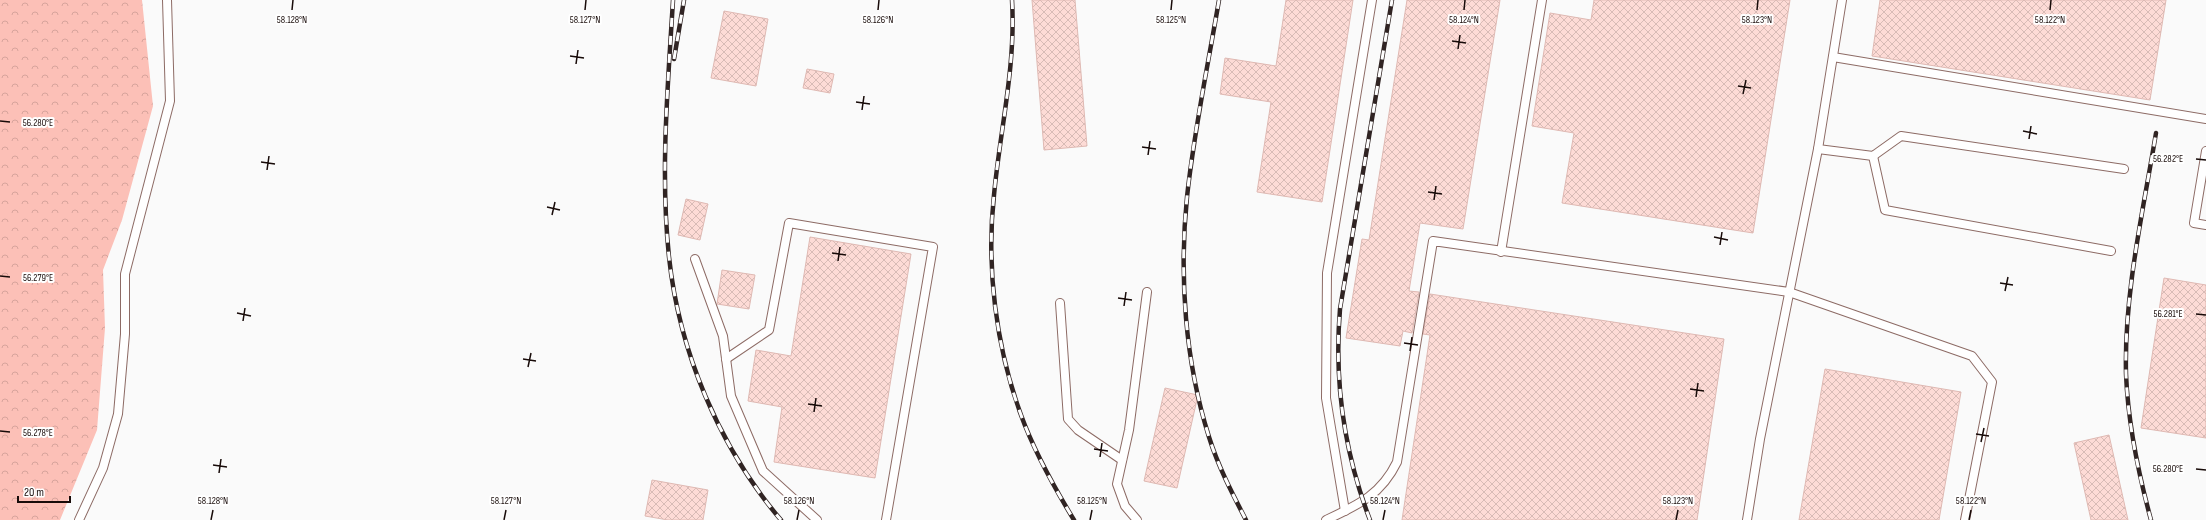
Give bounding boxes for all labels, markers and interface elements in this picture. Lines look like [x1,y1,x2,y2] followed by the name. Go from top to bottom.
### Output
[277,14,307,26] text: 58.128°N
[570,14,600,26] text: 58.127°N
[863,14,893,26] text: 58.126°N
[1156,14,1186,26] text: 58.125°N
[1449,14,1479,26] text: 58.124°N
[1742,14,1772,26] text: 58.123°N
[2035,14,2065,26] text: 58.122°N
[23,117,53,129] text: 56.280°E
[2153,153,2183,165] text: 56.282°E
[23,272,53,284] text: 56.279°E
[2153,308,2183,320] text: 56.281°E
[23,427,53,439] text: 56.278°E
[2153,463,2183,475] text: 56.280°E
[18,478,70,504] scale bar
[24,485,44,500] text: 20 m
[198,495,228,507] text: 58.128°N
[491,495,521,507] text: 58.127°N
[784,495,814,507] text: 58.126°N
[1077,495,1107,507] text: 58.125°N
[1370,495,1400,507] text: 58.124°N
[1663,495,1693,507] text: 58.123°N
[1956,495,1986,507] text: 58.122°N

